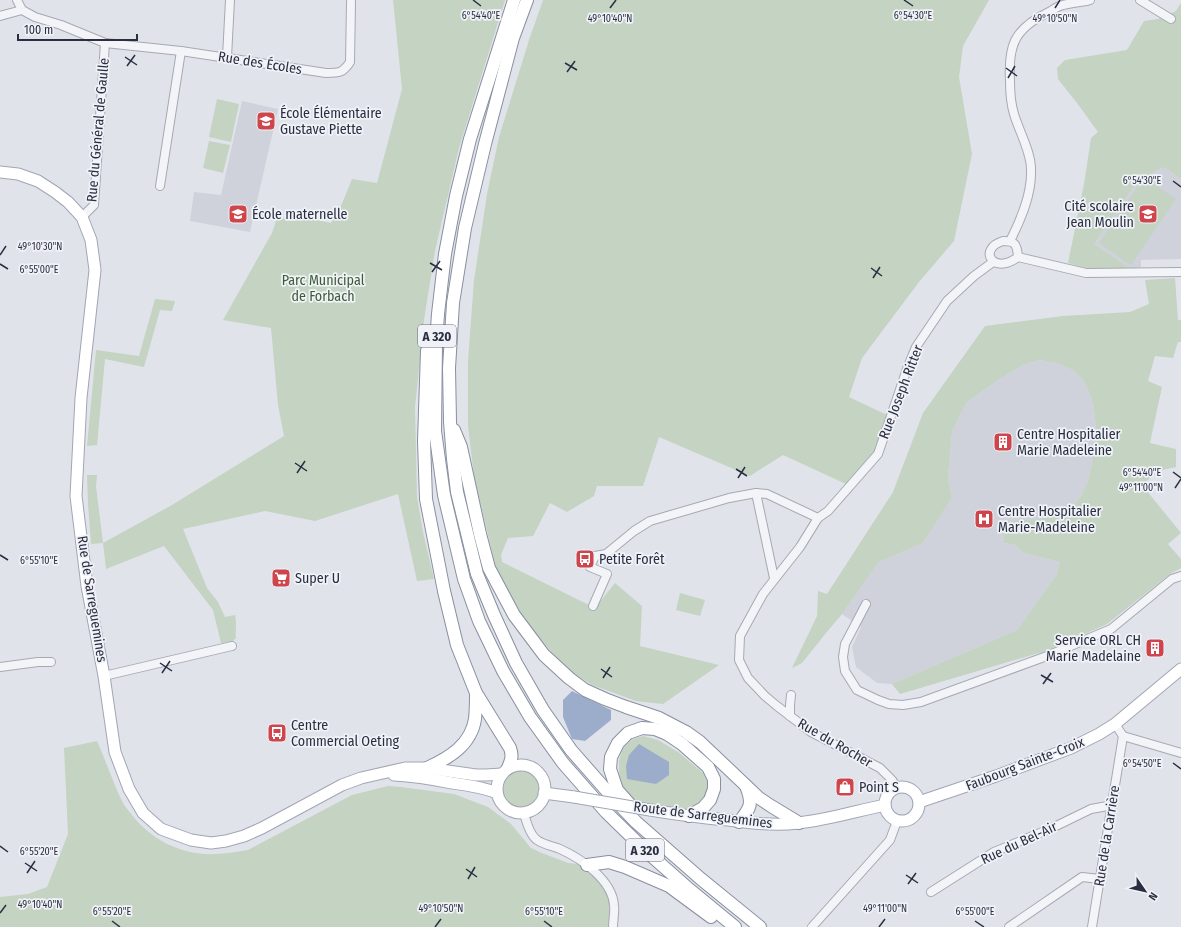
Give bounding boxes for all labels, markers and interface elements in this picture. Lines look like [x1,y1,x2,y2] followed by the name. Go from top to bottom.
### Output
[462,10,501,22] text: 6°54'40"E
[894,10,933,22] text: 6°54'30"E
[588,13,632,25] text: 49°10'40"N
[1033,13,1077,25] text: 49°10'50"N
[18,16,137,42] scale bar
[24,23,53,37] text: 100 m
[217,47,303,78] street label: Rue des Écoles
[83,57,113,203] street label: Rue du Général de Gaulle
[280,104,382,138] place label: École Élémentaire Gustave Piette
[255,110,277,132] school or university icon: École Élémentaire Gustave Piette
[1123,175,1162,187] text: 6°54'30"E
[1064,198,1134,231] place label: Cité scolaire Jean Moulin
[227,203,249,225] school or university icon: École maternelle
[1137,203,1159,225] school or university icon: Cité scolaire Jean Moulin
[252,205,348,223] place label: École maternelle
[18,241,62,253] text: 49°10'30"N
[19,264,59,276] text: 6°55'00"E
[282,272,365,305] park label: Parc Municipal de Forbach
[418,325,456,347] road number: A 320
[875,343,927,441] street label: Rue Joseph Ritter
[1017,426,1121,459] place label: Centre Hospitalier Marie Madeleine
[992,431,1014,453] building icon: Centre Hospitalier Marie Madeleine
[1123,467,1162,479] text: 6°54'40"E
[1119,482,1163,494] text: 49°11'00"N
[998,503,1102,536] place label: Centre Hospitalier Marie-Madeleine
[973,508,995,530] hospital icon: Centre Hospitalier Marie-Madeleine
[74,534,110,664] street label: Rue de Sarreguemines
[574,548,596,570] bus stop icon: Petite Forêt
[599,551,665,568] place label: Petite Forêt
[20,555,58,567] text: 6°55'10"E
[270,567,292,589] supermarket icon: Super U
[295,570,340,587] place label: Super U
[1046,632,1141,665] place label: Service ORL CH Marie Madelaine
[1144,637,1166,659] building icon: Service ORL CH Marie Madelaine
[795,715,875,771] street label: Rue du Rocher
[291,717,400,750] place label: Centre Commercial Oeting
[266,722,288,744] bus stop icon: Centre Commercial Oeting
[963,733,1088,794] street label: Faubourg Sainte-Croix
[1123,758,1162,770] text: 6°54'50"E
[834,776,856,798] shop icon: Point S
[859,779,899,796] place label: Point S
[1091,784,1123,888] street label: Rue de la Carrière
[633,798,773,832] street label: Route de Sarreguemines
[978,818,1060,868] street label: Rue du Bel-Air
[626,839,664,861] road number: A 320
[20,846,59,858] text: 6°55'20"E
[1125,871,1165,911] north arrow
[1146,890,1160,903] text: N
[18,899,62,911] text: 49°10'40"N
[419,903,463,915] text: 49°10'50"N
[863,903,907,915] text: 49°11'00"N
[93,906,132,918] text: 6°55'20"E
[525,906,563,918] text: 6°55'10"E
[955,906,995,918] text: 6°55'00"E

